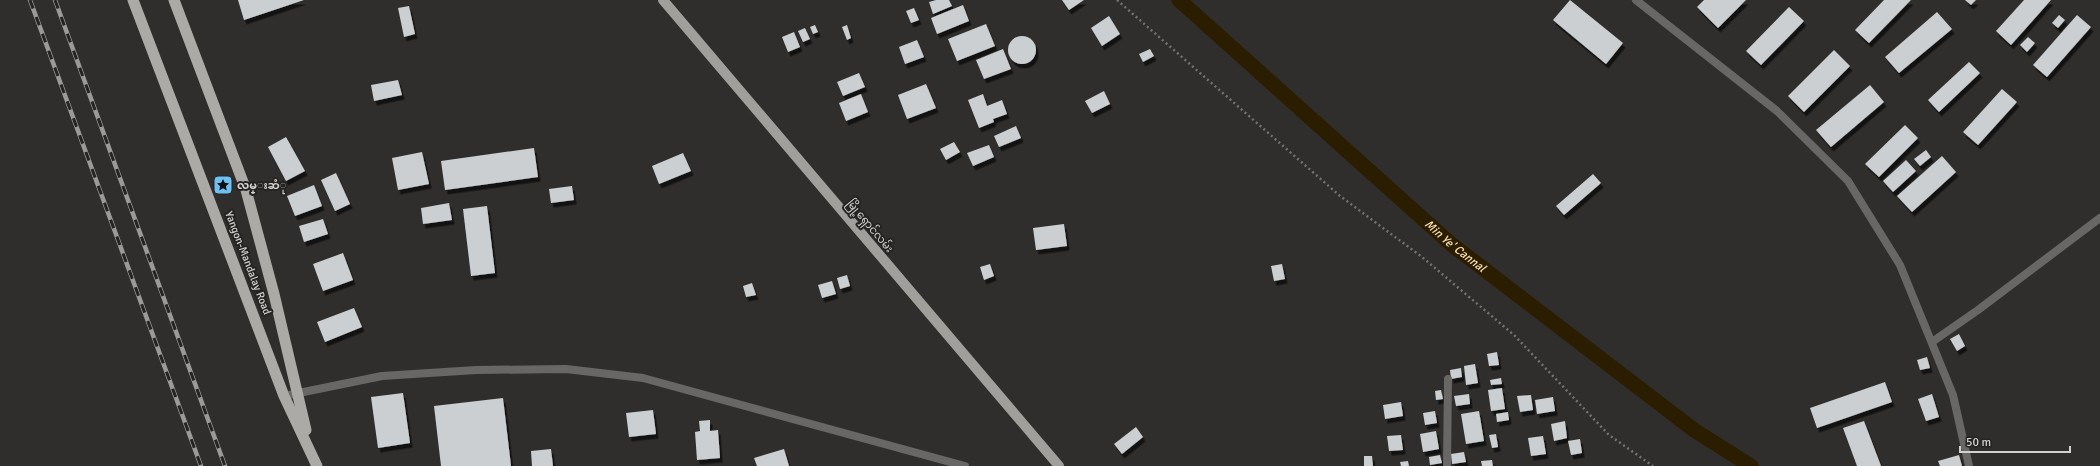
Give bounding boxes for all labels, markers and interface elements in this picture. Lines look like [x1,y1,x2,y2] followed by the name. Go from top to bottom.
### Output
[212,174,234,196] place icon: လမ္းဆံု
[237,179,286,195] place label: လမ္းဆံု
[843,196,897,257] street label: မြို့ရှောင်လမ်း
[222,209,274,317] street label: Yangon-Mandalay Road
[1422,217,1490,276] water label: Min Ye' Cannal
[1960,428,2070,454] scale bar
[1966,435,1991,450] text: 50 m

